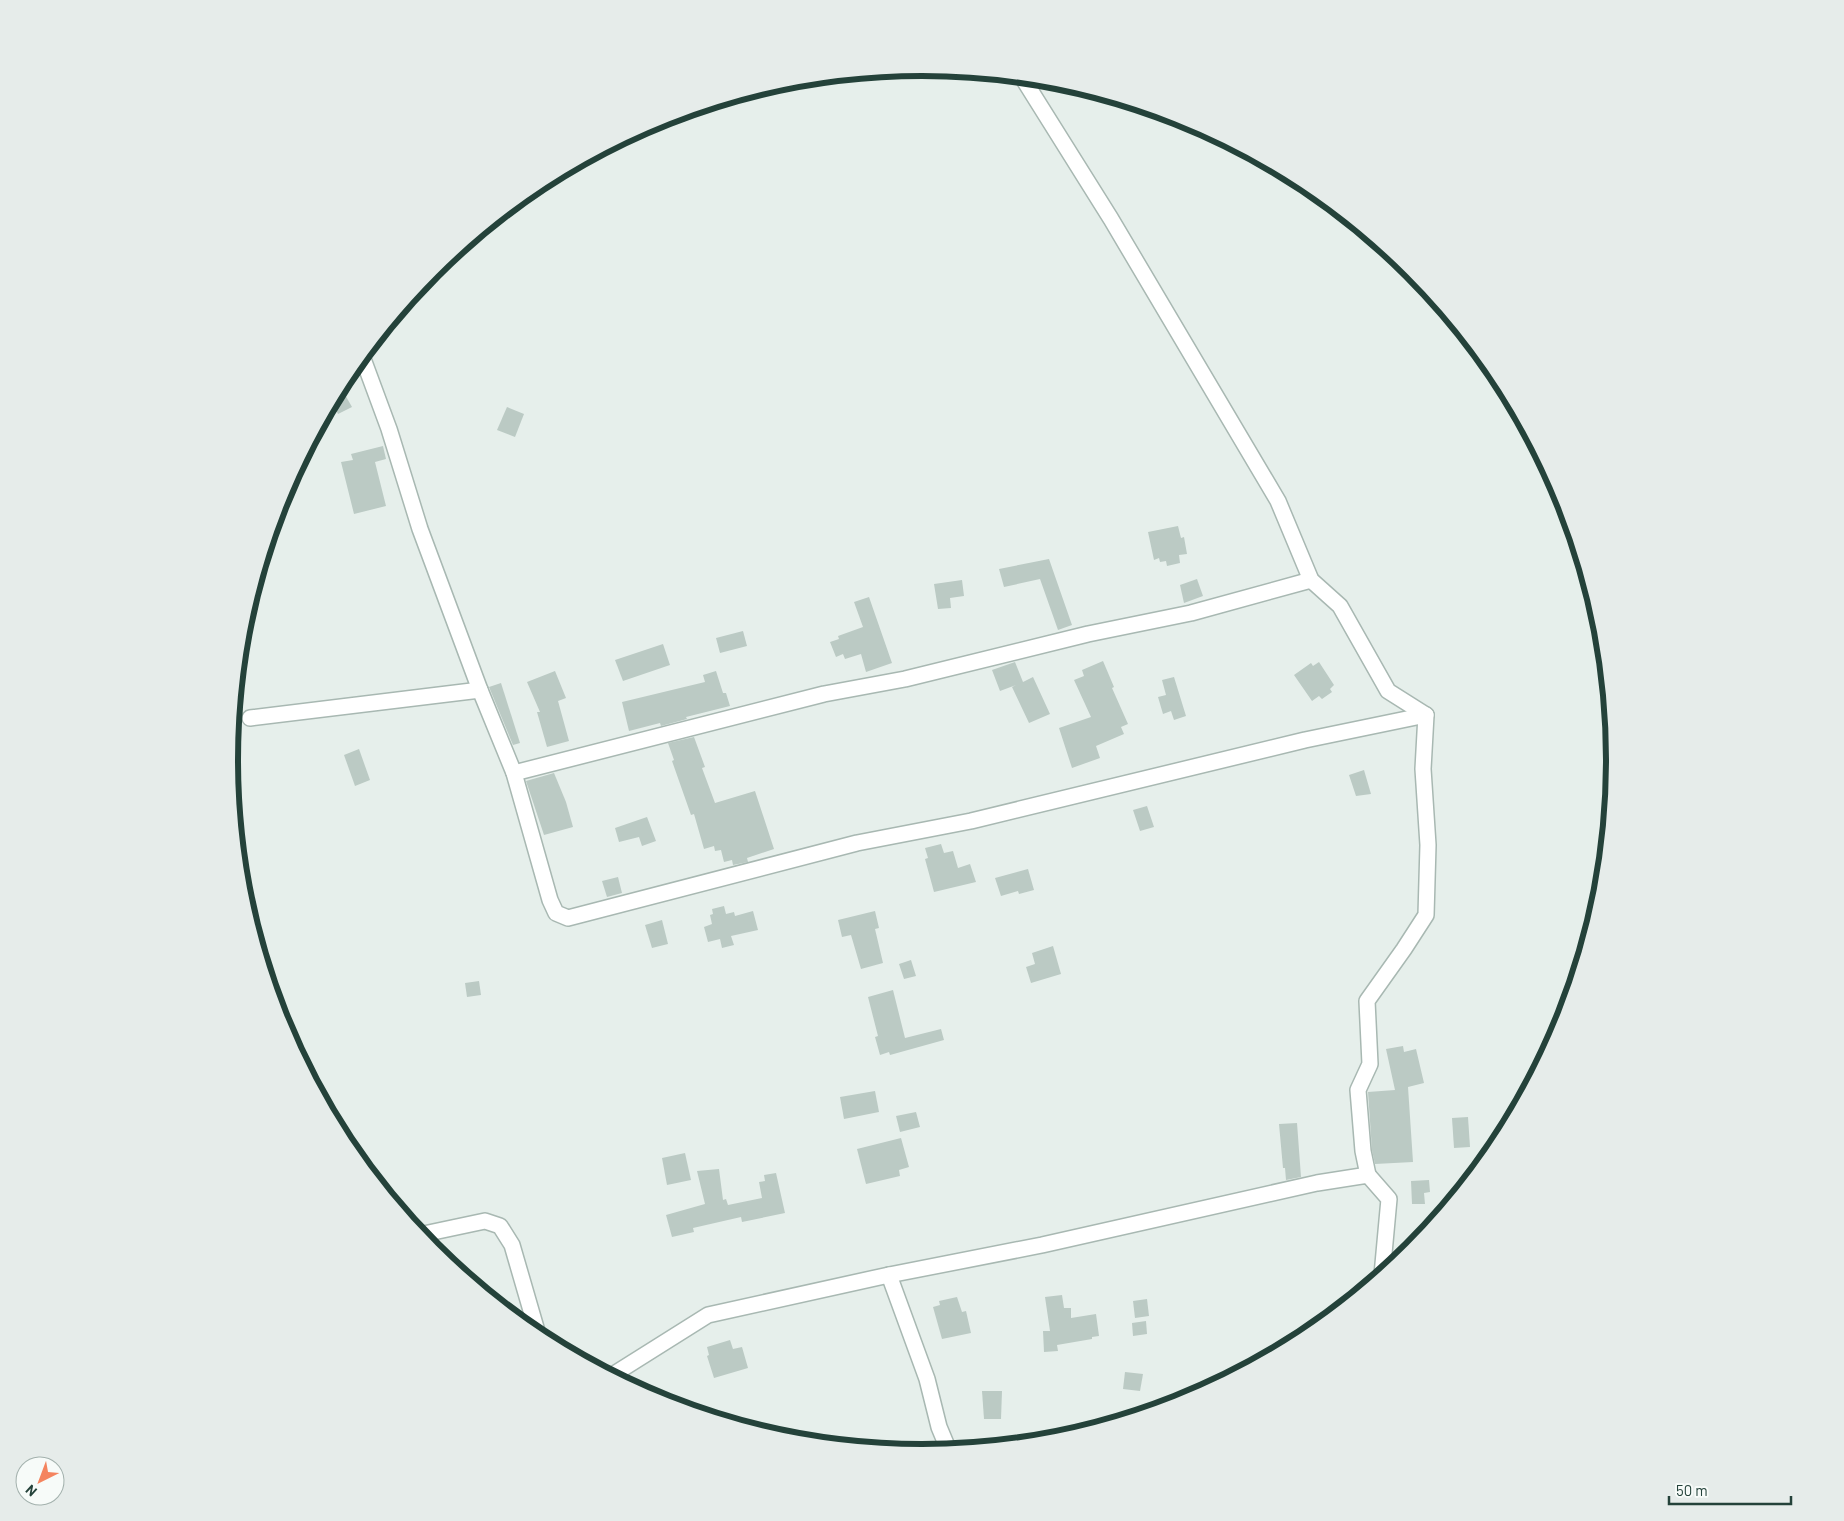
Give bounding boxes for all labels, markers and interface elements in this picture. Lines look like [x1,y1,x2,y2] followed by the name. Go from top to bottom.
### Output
[15,1456,65,1506] north arrow
[1669,1474,1792,1506] scale bar
[1676,1481,1708,1499] text: 50 m
[22,1482,40,1500] text: N

